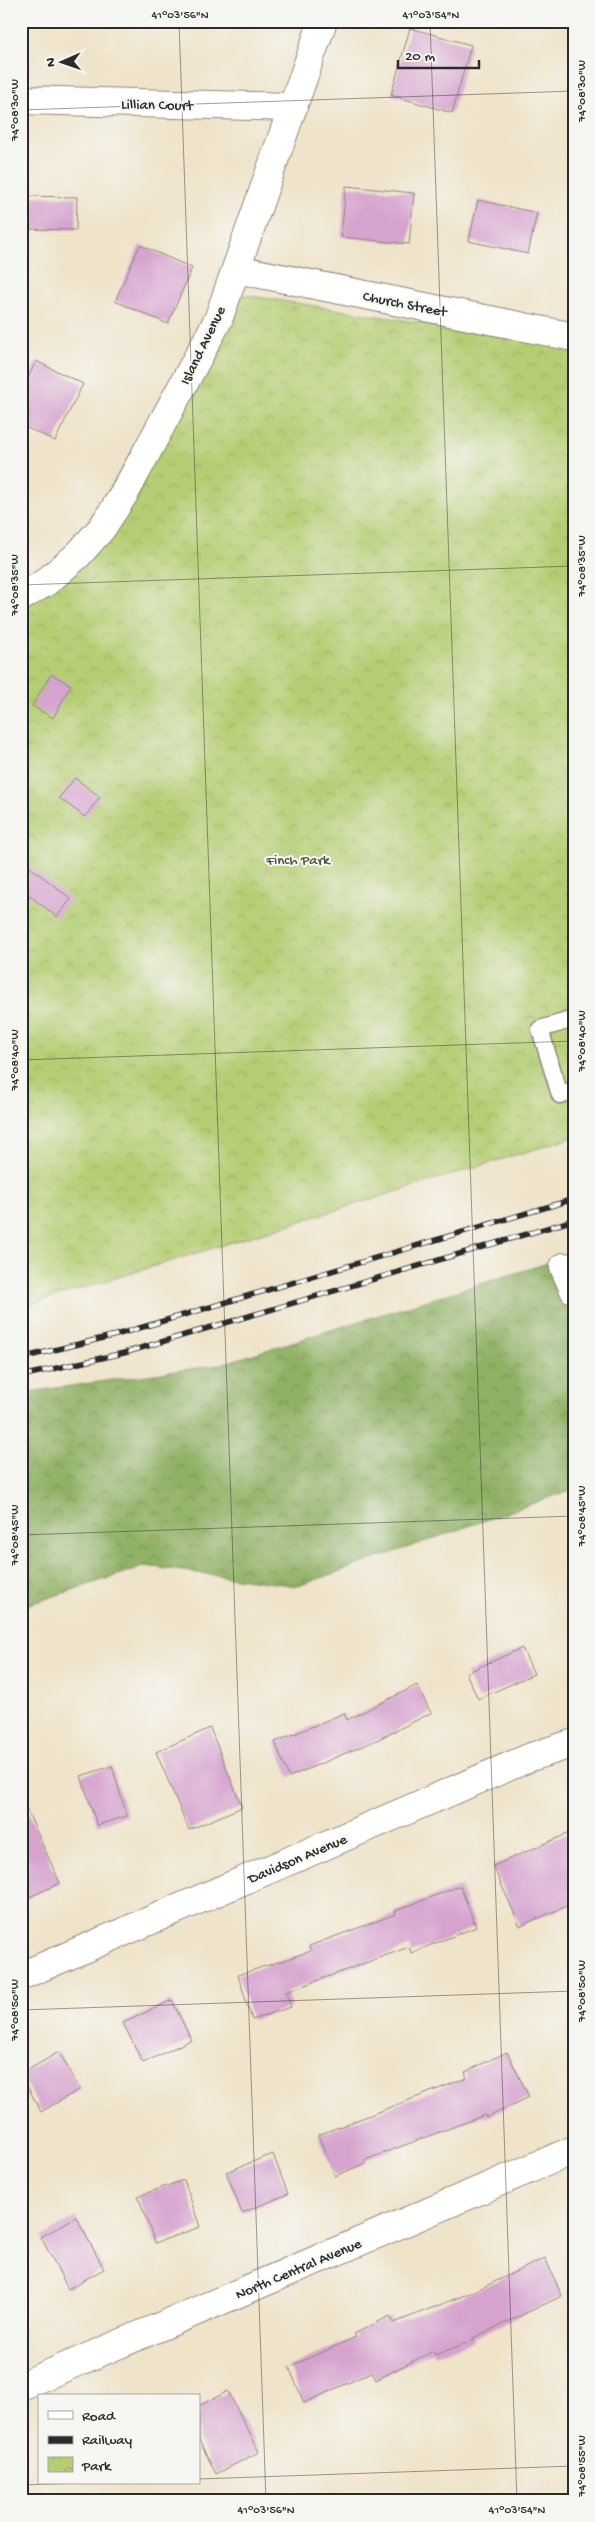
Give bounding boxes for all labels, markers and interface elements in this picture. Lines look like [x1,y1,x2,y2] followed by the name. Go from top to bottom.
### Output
[151,9,209,23] text: 41°03'56"N
[403,9,460,23] text: 41°03'54"N
[38,38,88,88] north arrow
[398,38,479,70] scale bar
[405,48,435,66] text: 20 m
[43,58,60,67] text: N
[576,60,590,123] text: 74°08'30"W
[9,79,23,142] text: 74°08'30"W
[121,96,195,116] street label: Lillian Court
[361,288,450,322] street label: Church Street
[177,303,231,388] street label: Island Avenue
[576,535,590,598] text: 74°08'35"W
[9,554,23,617] text: 74°08'35"W
[265,852,331,870] park label: Finch Park
[576,1010,590,1073] text: 74°08'40"W
[9,1029,23,1092] text: 74°08'40"W
[576,1486,590,1547] text: 74°08'45"W
[9,1505,23,1566] text: 74°08'45"W
[245,1831,350,1889] street label: Davidson Avenue
[576,1960,590,2023] text: 74°08'50"W
[9,1979,23,2042] text: 74°08'50"W
[233,2235,365,2305] street label: North Central Avenue
[38,2394,200,2484] legend
[82,2408,116,2426] text: Road
[82,2432,133,2450] text: Railway
[576,2435,590,2498] text: 74°08'55"W
[81,2458,112,2476] text: Park
[237,2504,295,2518] text: 41°03'56"N
[489,2504,546,2518] text: 41°03'54"N

